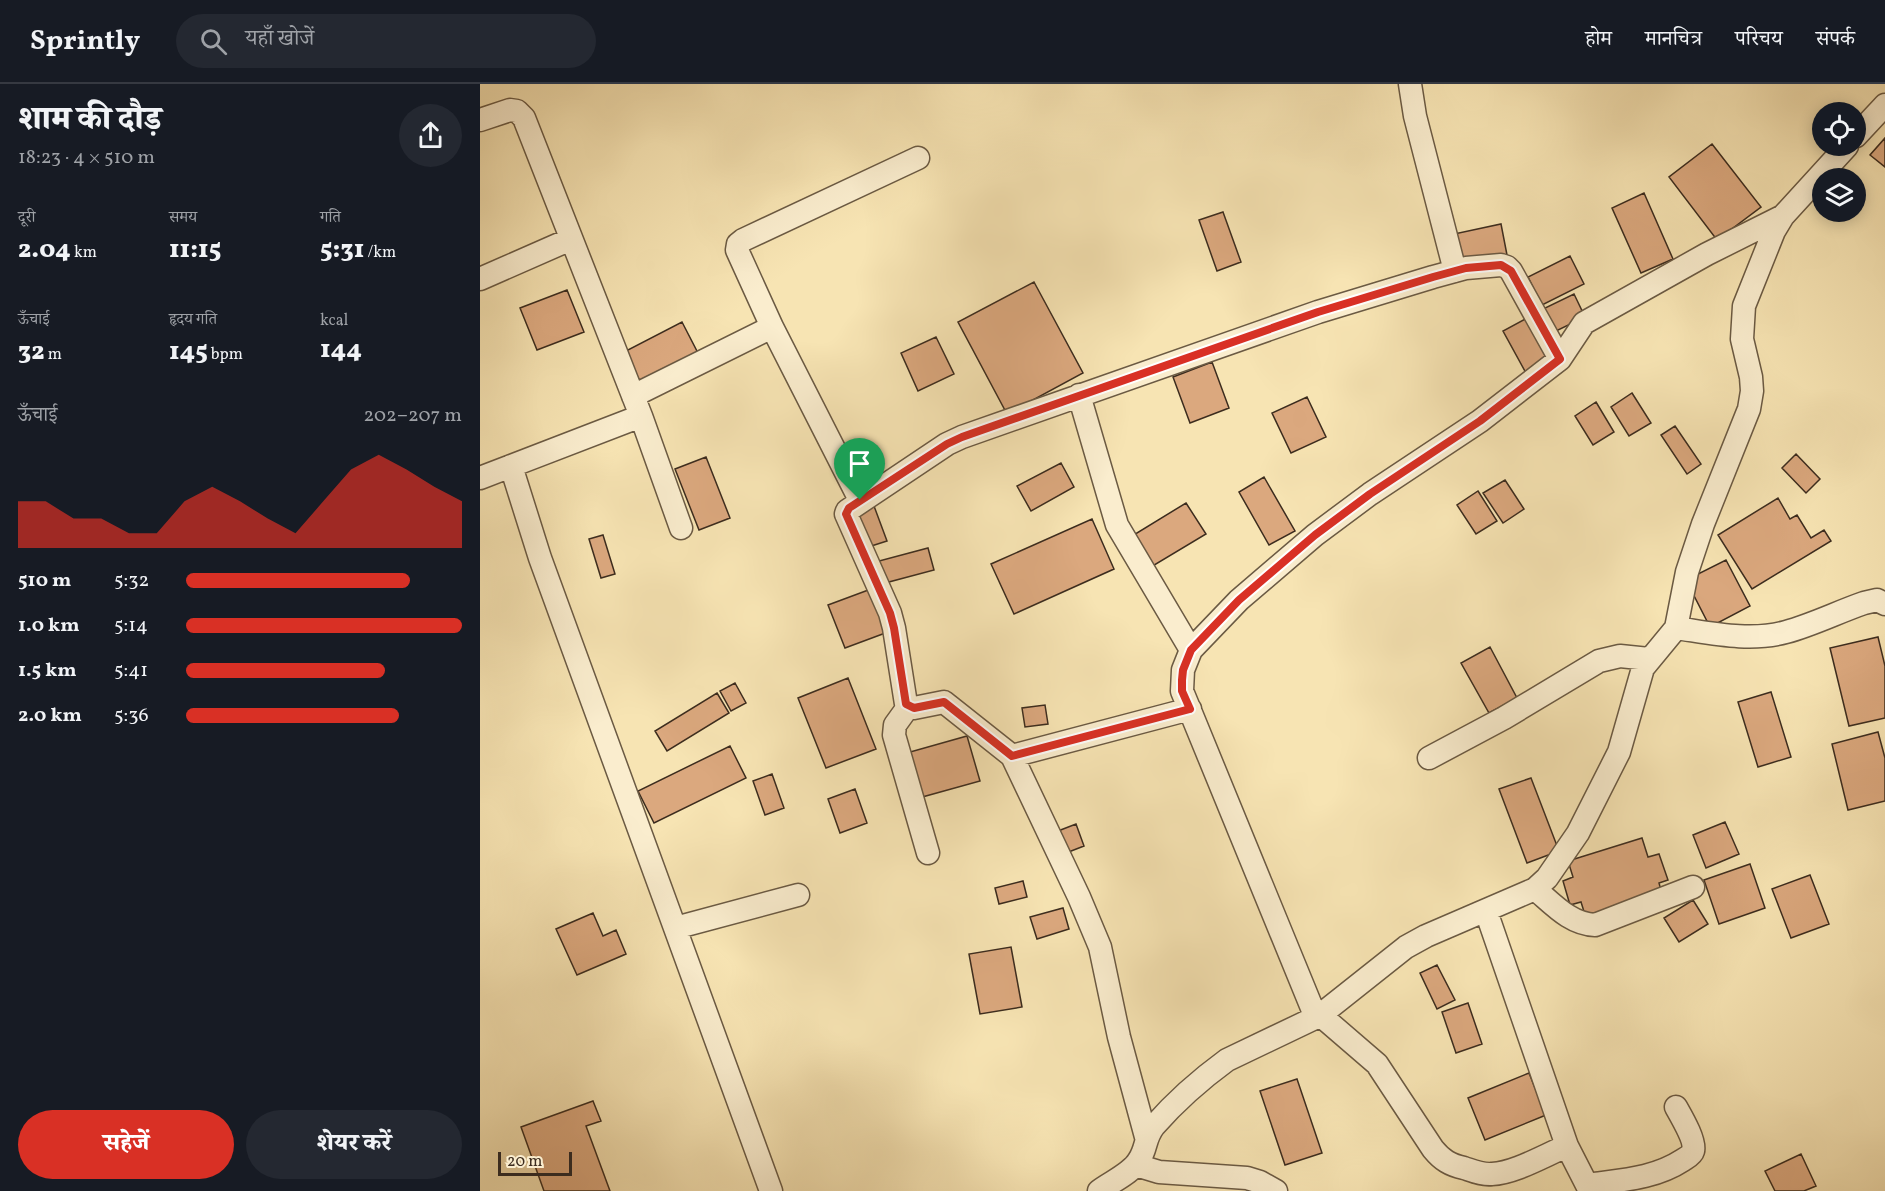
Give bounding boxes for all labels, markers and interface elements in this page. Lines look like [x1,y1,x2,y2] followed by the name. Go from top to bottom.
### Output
[176,14,596,68] search box
[30,22,140,61] text: Sprintly
[245,24,314,55] text: यहाँ खोजें
[197,25,230,58] icon: search
[1585,25,1612,54] text: होम
[1645,25,1702,54] text: मानचित्र
[1735,25,1783,54] text: परिचय
[1816,25,1855,54] text: संपर्क
[18,98,162,144] text: शाम की दौड़
[1812,102,1866,222] map controls
[1812,102,1866,156] button: locate
[399,104,462,167] button: share
[18,144,155,172] text: 18:23 · 4 × 510 m
[1812,168,1866,222] button: layers
[18,207,35,229] text: दूरी
[169,207,197,229] text: समय
[320,207,341,229] text: गति
[18,232,71,268] text: 2.04
[169,232,221,268] text: 11:15
[320,232,364,268] text: 5:31
[71,242,97,264] text: km
[364,242,396,264] text: /km
[18,309,50,331] text: ऊँचाई
[169,309,217,331] text: हृदय गति
[320,310,348,332] text: kcal
[320,332,362,368] text: 144
[18,334,45,370] text: 32
[169,334,208,370] text: 145
[45,344,62,366] text: m
[208,344,243,366] text: bpm
[18,402,57,430] text: ऊँचाई
[363,402,462,430] text: 202–207 m
[834,438,885,500] pin
[843,447,876,480] icon: arrive
[18,567,71,595] text: 510 m
[114,567,149,595] text: 5:32
[18,612,80,640] text: 1.0 km
[114,612,148,640] text: 5:14
[18,657,77,685] text: 1.5 km
[114,657,148,685] text: 5:41
[18,702,82,730] text: 2.0 km
[114,702,149,730] text: 5:36
[18,1110,234,1179] button: सहेजें
[246,1110,462,1179] button: शेयर करें
[498,1149,572,1176] scale bar
[507,1151,542,1173] text: 20 m

